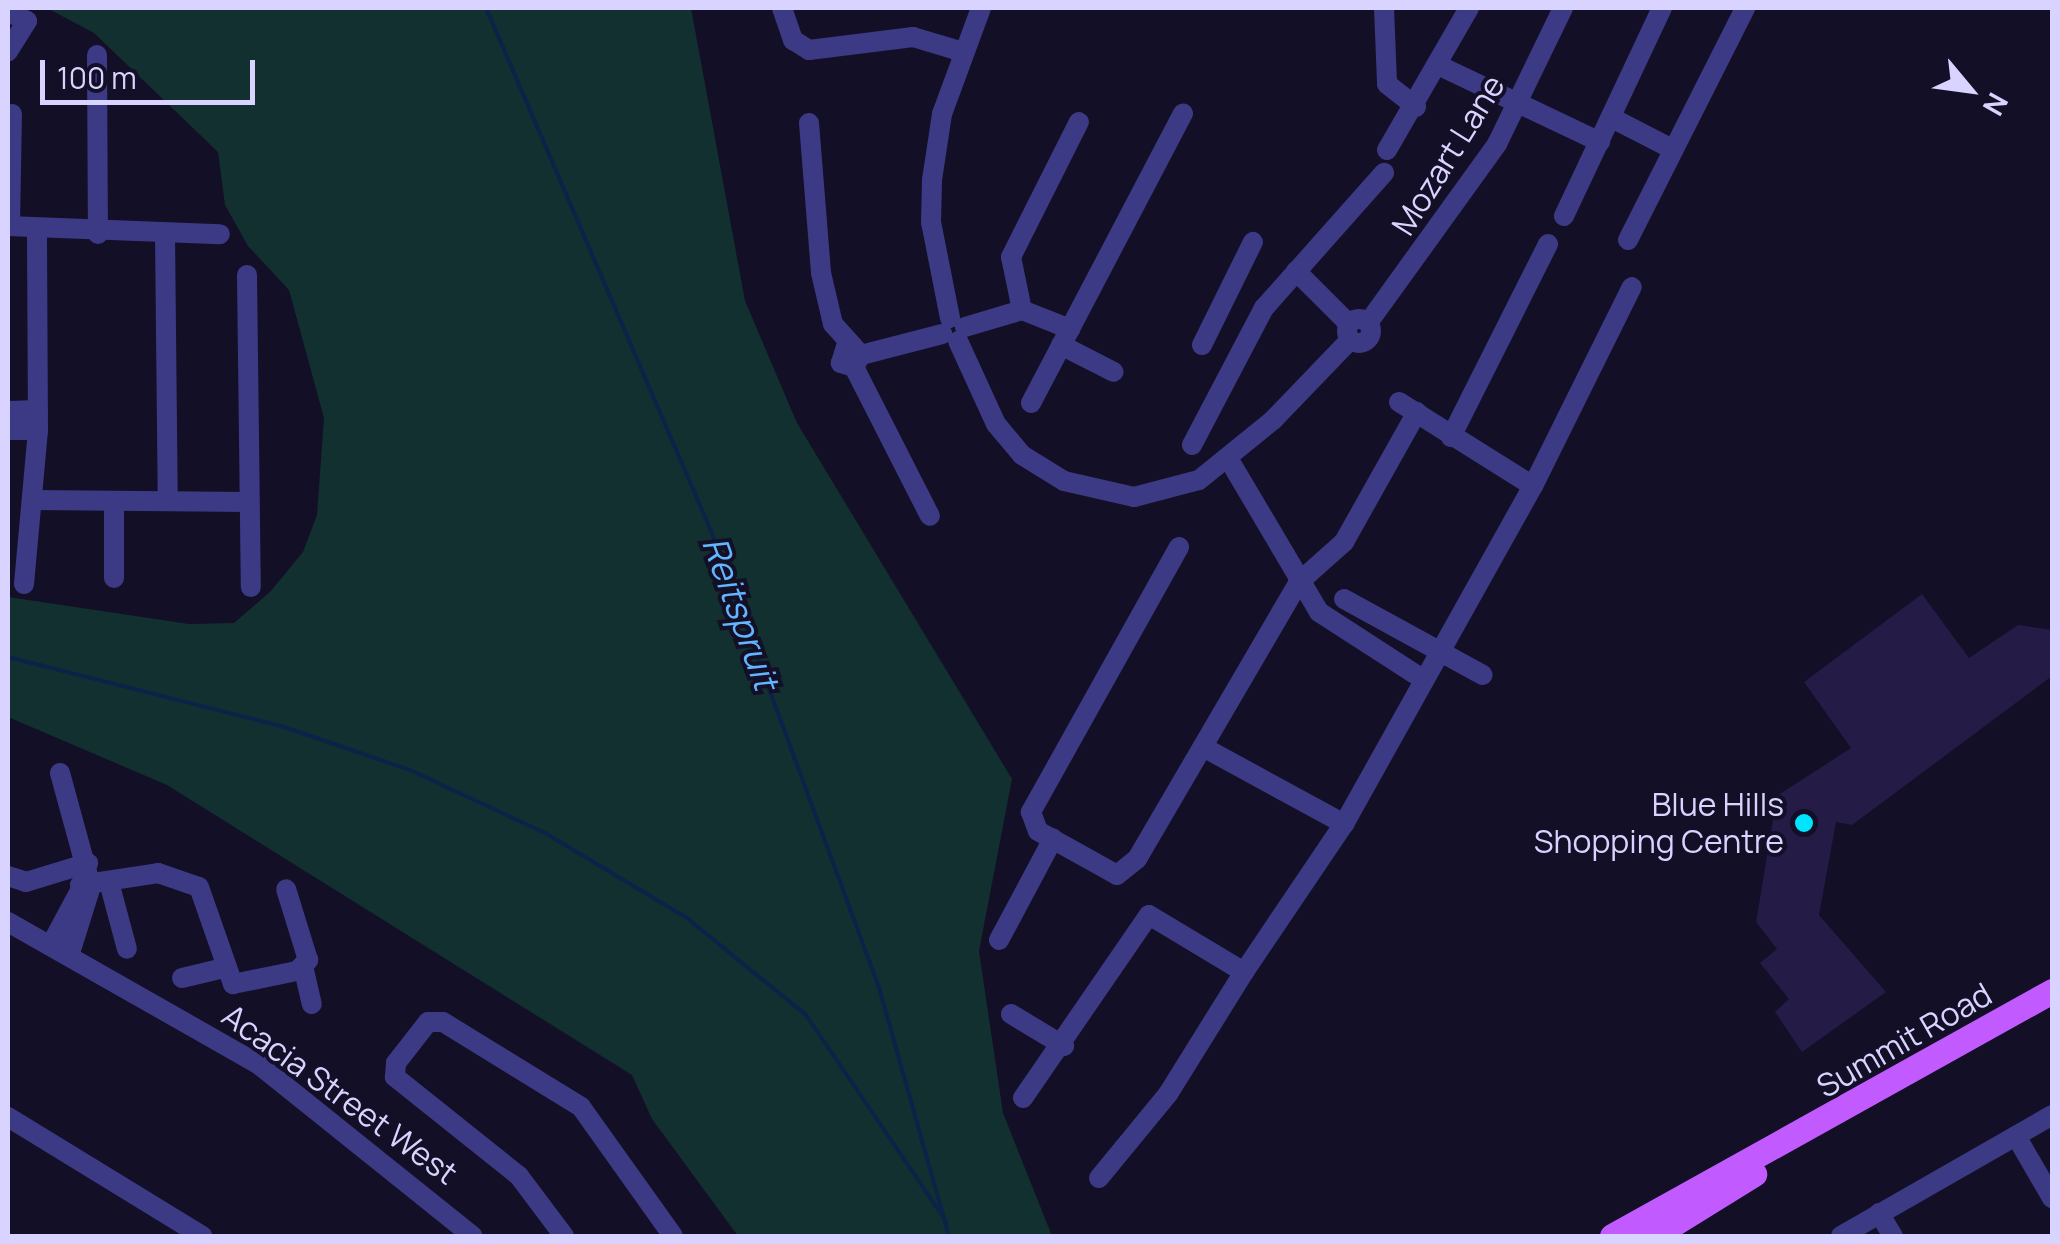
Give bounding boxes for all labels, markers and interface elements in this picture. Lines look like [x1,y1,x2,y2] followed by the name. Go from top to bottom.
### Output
[45,40,260,102] scale bar
[1920,40,2020,140] north arrow
[57,57,137,98] text: 100 m
[1384,68,1512,242] street label: Mozart Lane
[1975,87,2018,123] text: N
[694,531,788,695] water label: Reitspruit
[1534,786,1784,861] place label: Blue Hills Shopping Centre
[1793,812,1815,834] marker: Blue Hills Shopping Centre
[1810,974,1998,1106] street label: Summit Road
[215,996,465,1192] street label: Acacia Street West

